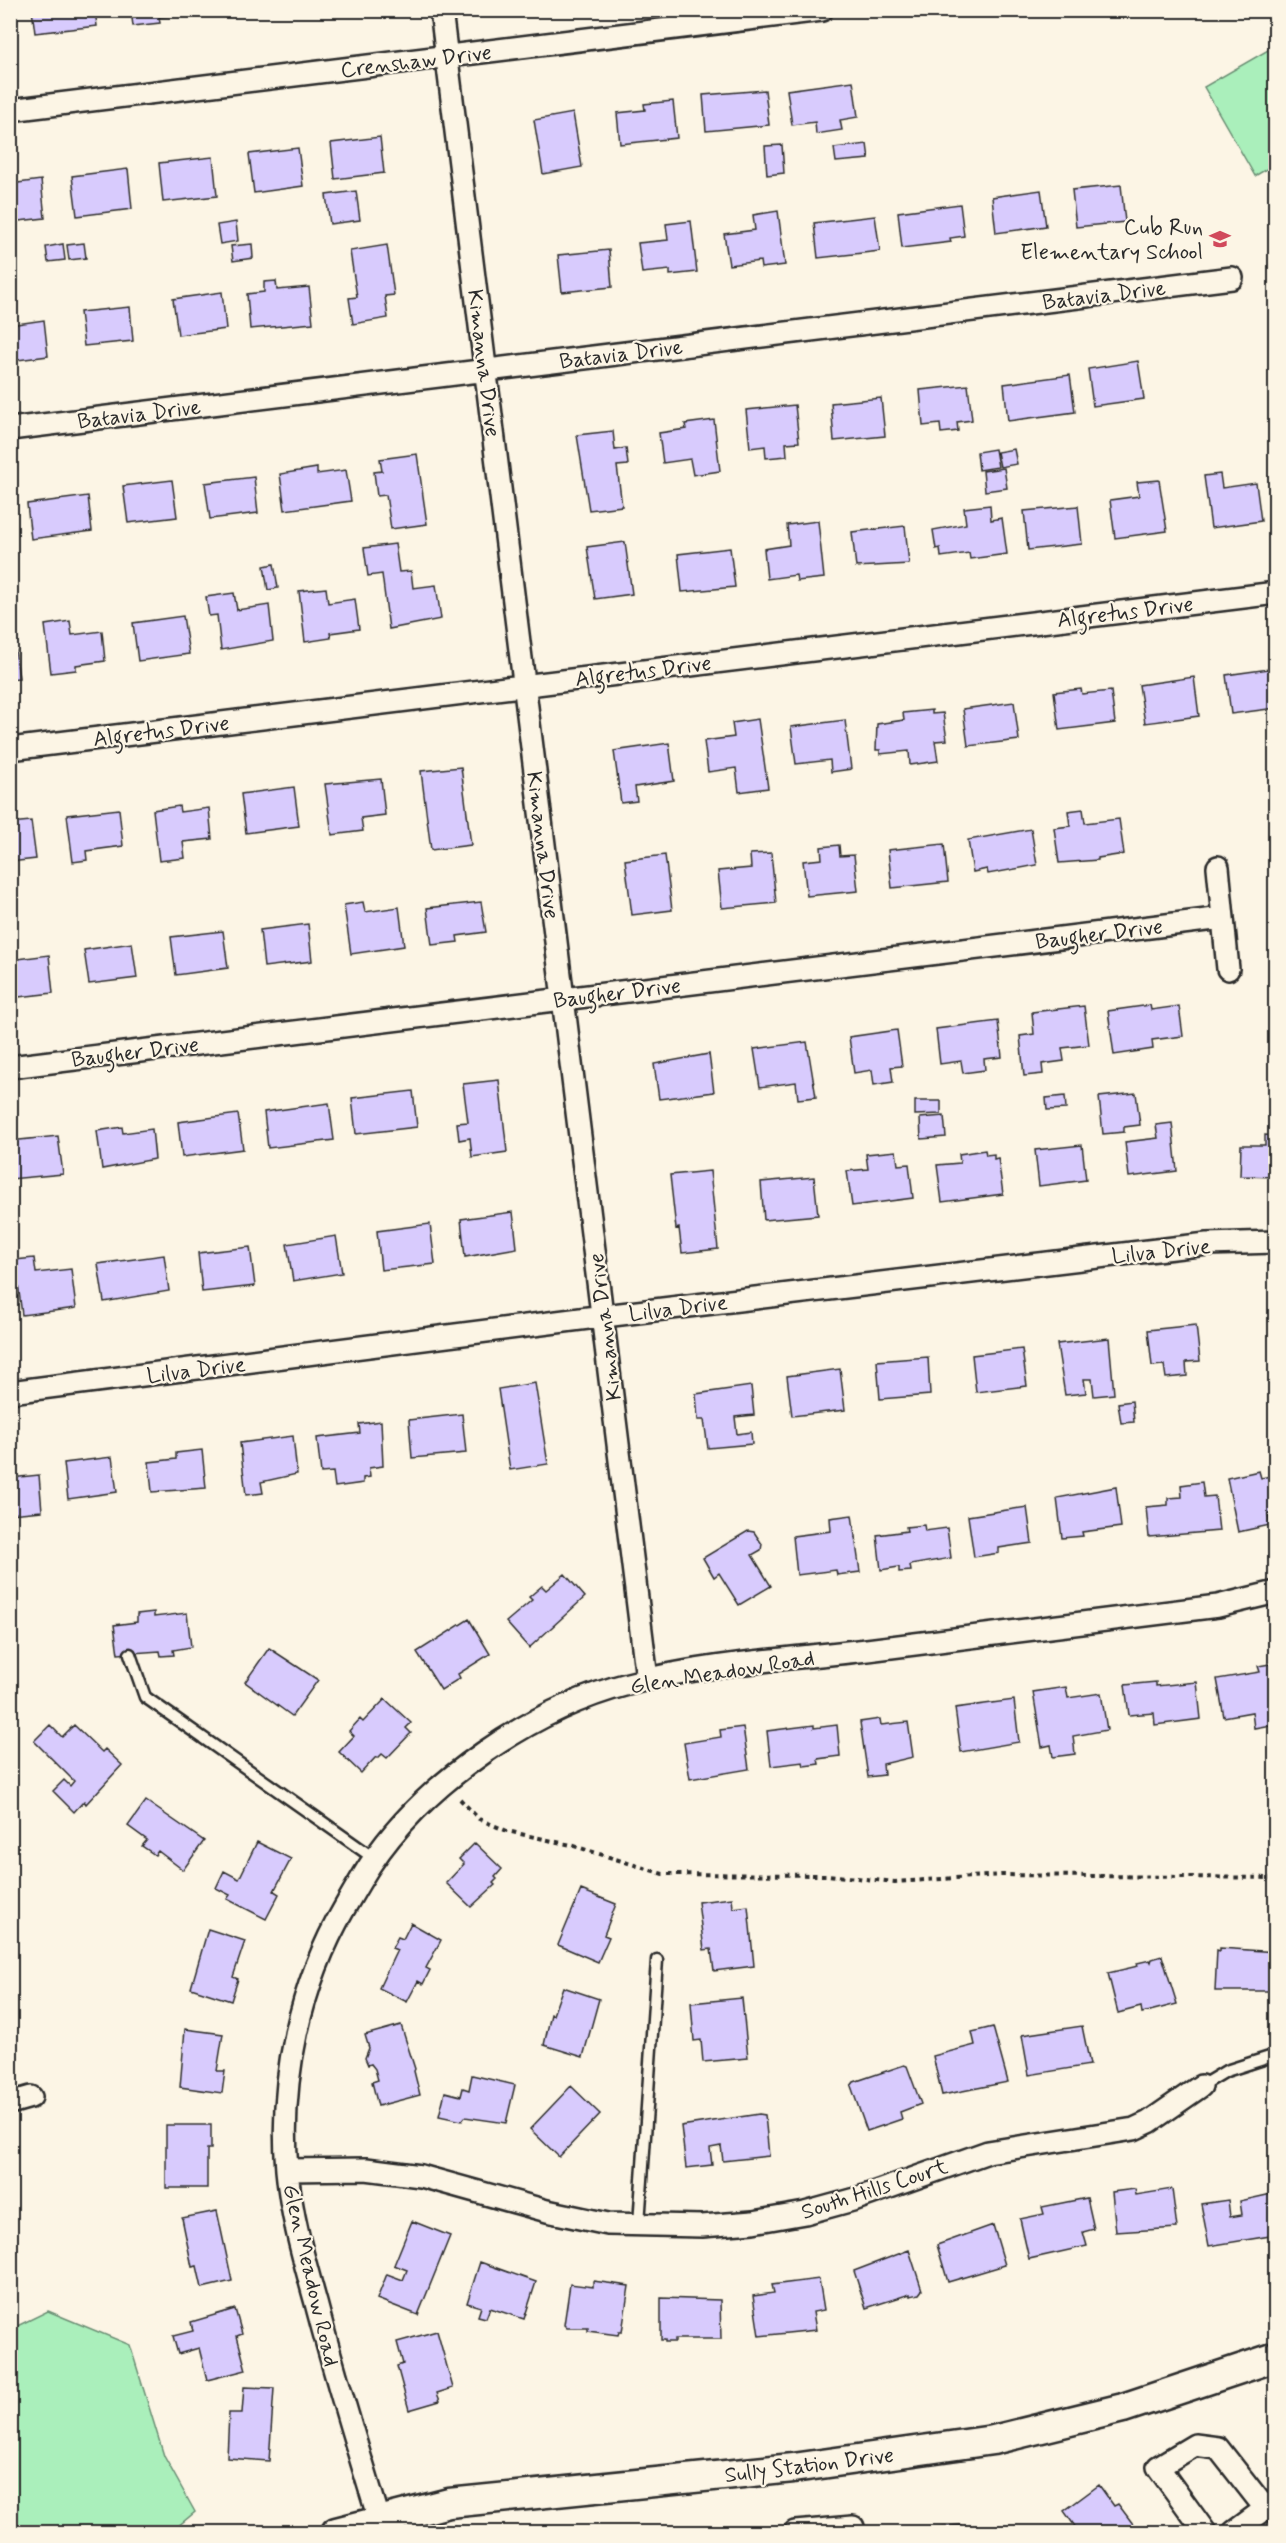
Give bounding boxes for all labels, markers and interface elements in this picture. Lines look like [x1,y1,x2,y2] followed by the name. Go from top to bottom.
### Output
[339,39,493,85] street label: Crenshaw Drive
[1020,214,1203,267] place label: Cub Run Elementary School
[1208,227,1232,251] school or university icon: Cub Run Elementary School
[1041,275,1168,317] street label: Batavia Drive
[460,288,506,439] street label: Kimanna Drive
[558,334,685,376] street label: Batavia Drive
[76,394,203,436] street label: Batavia Drive
[1055,591,1195,638] street label: Algretus Drive
[573,650,713,697] street label: Algretus Drive
[91,710,231,757] street label: Algretus Drive
[519,770,565,921] street label: Kimanna Drive
[1034,913,1165,960] street label: Baugher Drive
[552,972,683,1019] street label: Baugher Drive
[70,1031,201,1078] street label: Baugher Drive
[1110,1233,1212,1271] street label: Lilva Drive
[583,1251,629,1402] street label: Kimanna Drive
[627,1289,729,1329] street label: Lilva Drive
[145,1351,247,1391] street label: Lilva Drive
[628,1645,816,1701] street label: Glen Meadow Road
[798,2153,951,2227] street label: South Hills Court
[275,2182,345,2369] street label: Glen Meadow Road
[723,2442,896,2490] street label: Sully Station Drive

